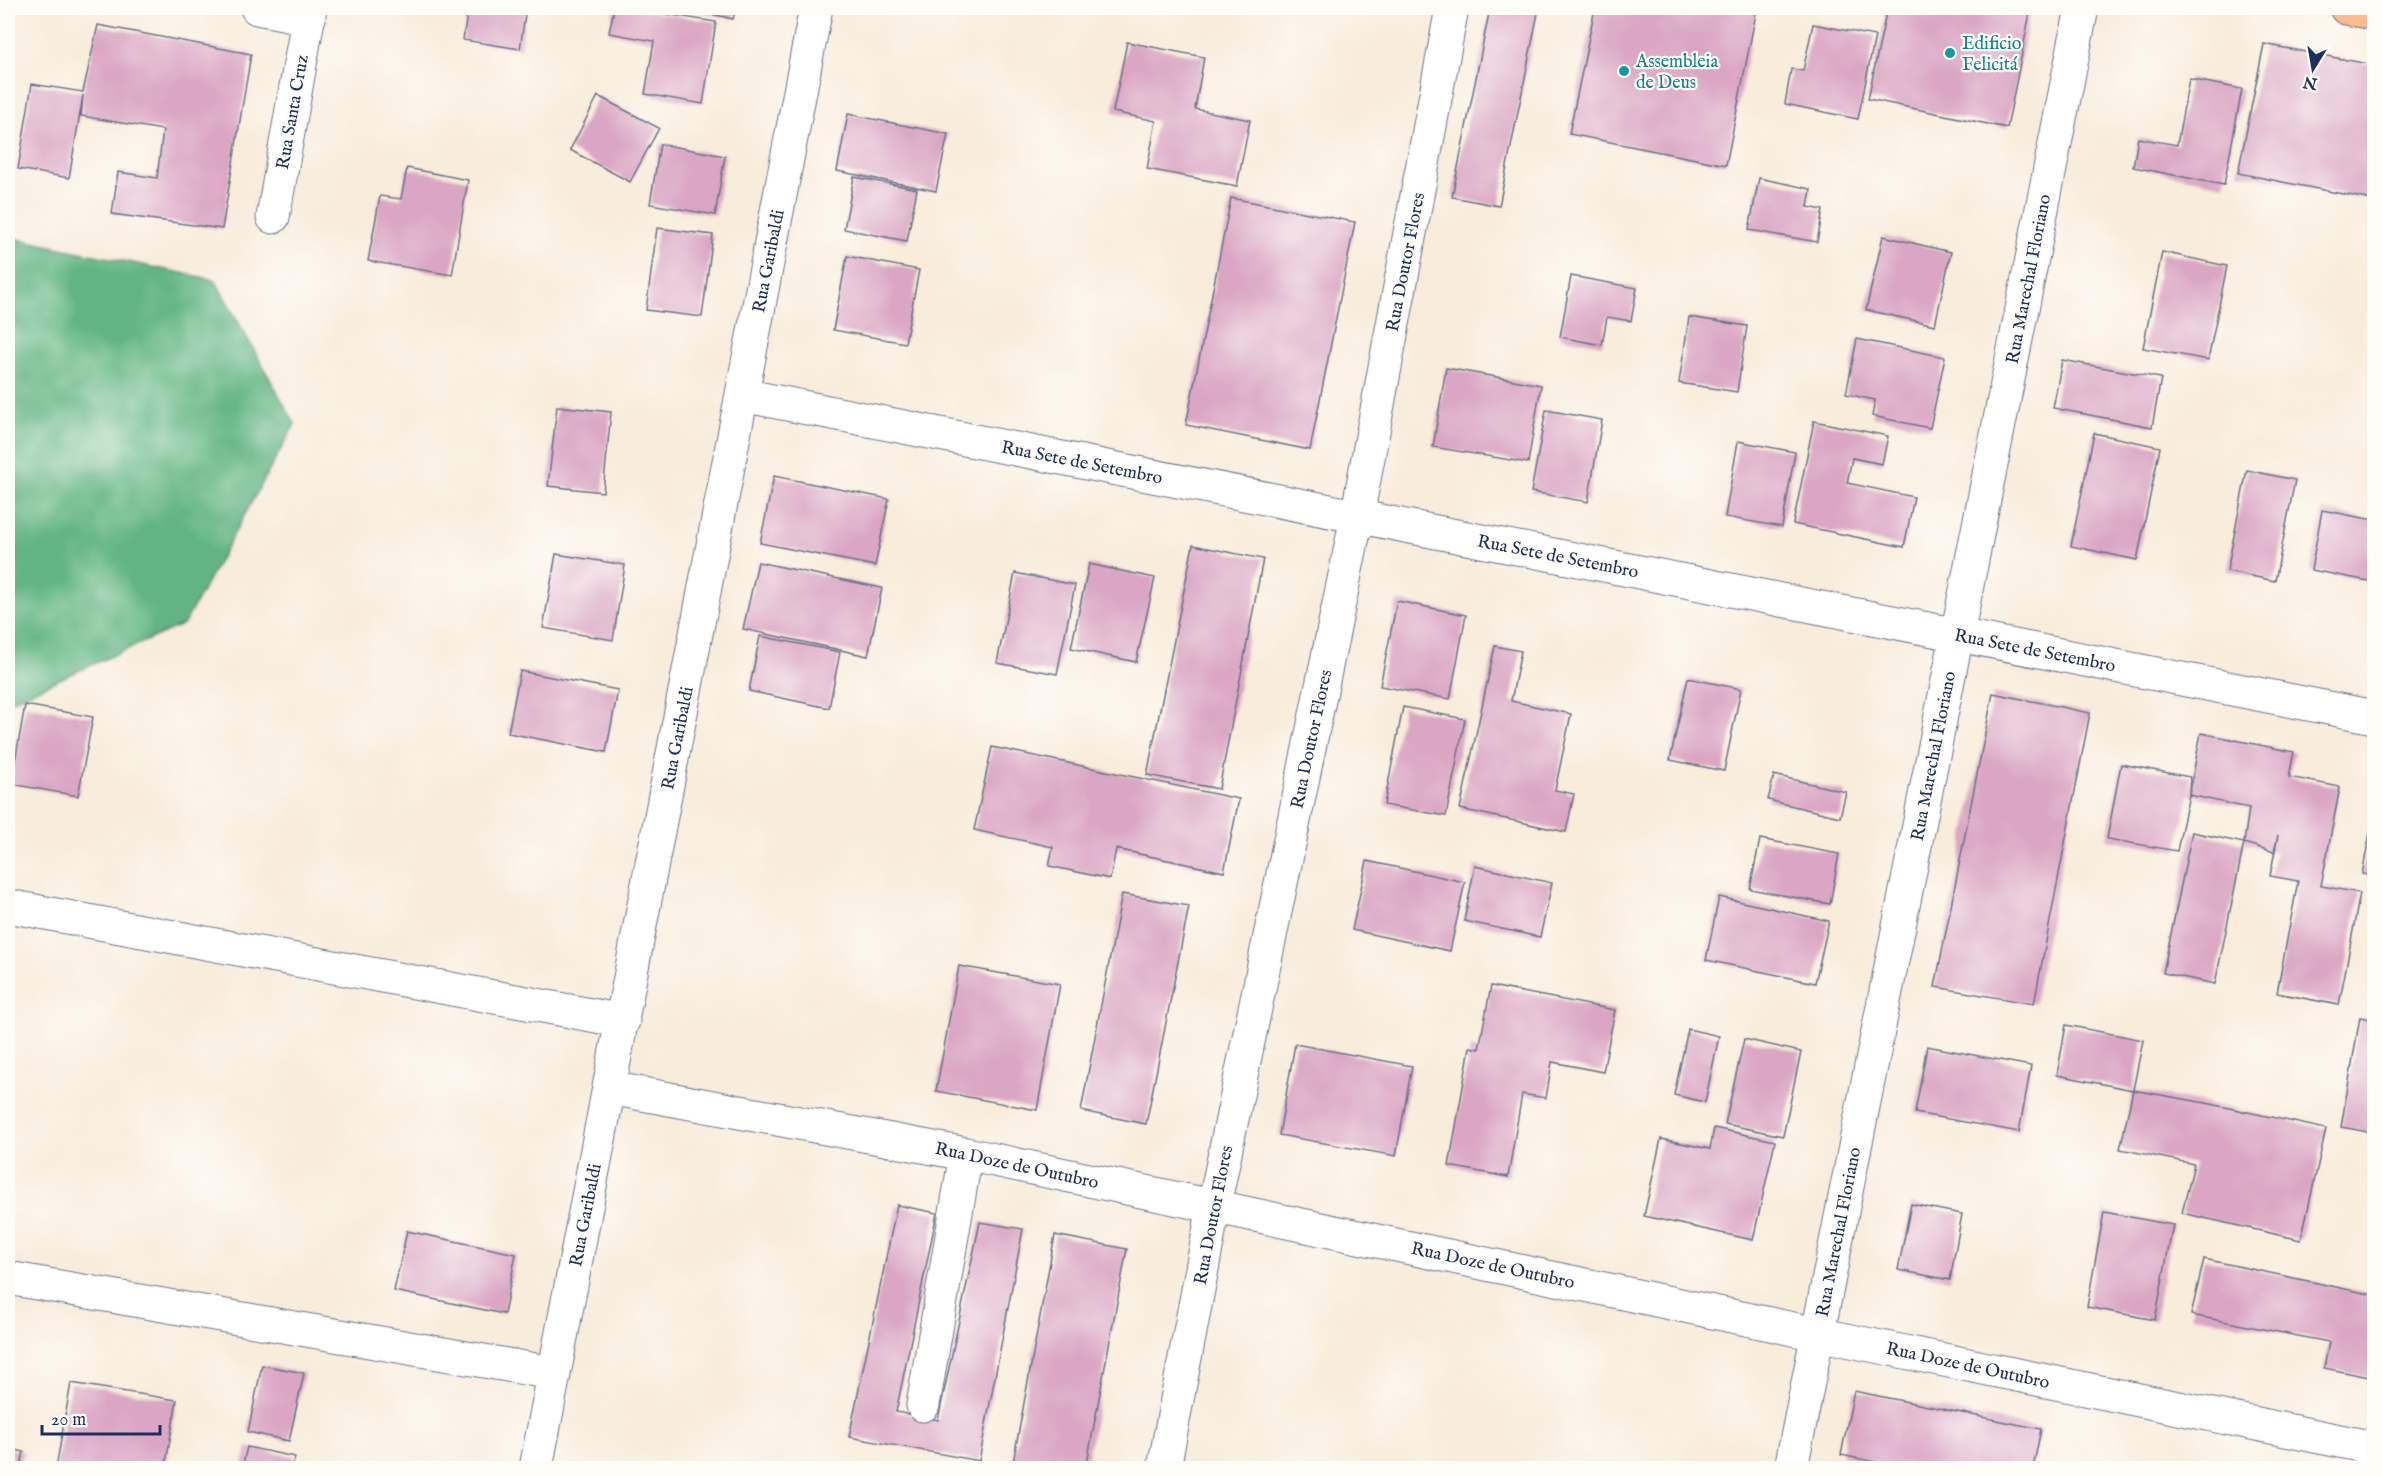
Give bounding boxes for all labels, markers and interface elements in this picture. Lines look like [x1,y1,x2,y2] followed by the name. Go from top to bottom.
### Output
[1962,33,2022,77] place label: Edificio Felicitá
[2283,39,2343,99] north arrow
[1943,46,1957,60] marker: Edificio Felicitá
[1635,51,1718,95] place label: Assembleia de Deus
[272,53,315,171] street label: Rua Santa Cruz
[1617,64,1631,78] marker: Assembleia de Deus
[2302,71,2320,93] text: N
[1382,191,1431,334] street label: Rua Doutor Flores
[2002,192,2057,366] street label: Rua Marechal Floriano
[748,207,791,315] street label: Rua Garibaldi
[999,437,1165,490] street label: Rua Sete de Setembro
[1475,531,1641,584] street label: Rua Sete de Setembro
[1952,625,2118,678] street label: Rua Sete de Setembro
[1287,668,1338,811] street label: Rua Doutor Flores
[1907,669,1962,843] street label: Rua Marechal Floriano
[657,684,700,792] street label: Rua Garibaldi
[933,1138,1101,1195] street label: Rua Doze de Outubro
[1190,1144,1239,1287] street label: Rua Doutor Flores
[1812,1145,1867,1319] street label: Rua Marechal Floriano
[565,1161,608,1269] street label: Rua Garibaldi
[1409,1238,1577,1295] street label: Rua Doze de Outubro
[1884,1338,2052,1395] street label: Rua Doze de Outubro
[42,1398,160,1436] scale bar
[51,1409,86,1432] text: 20 m

